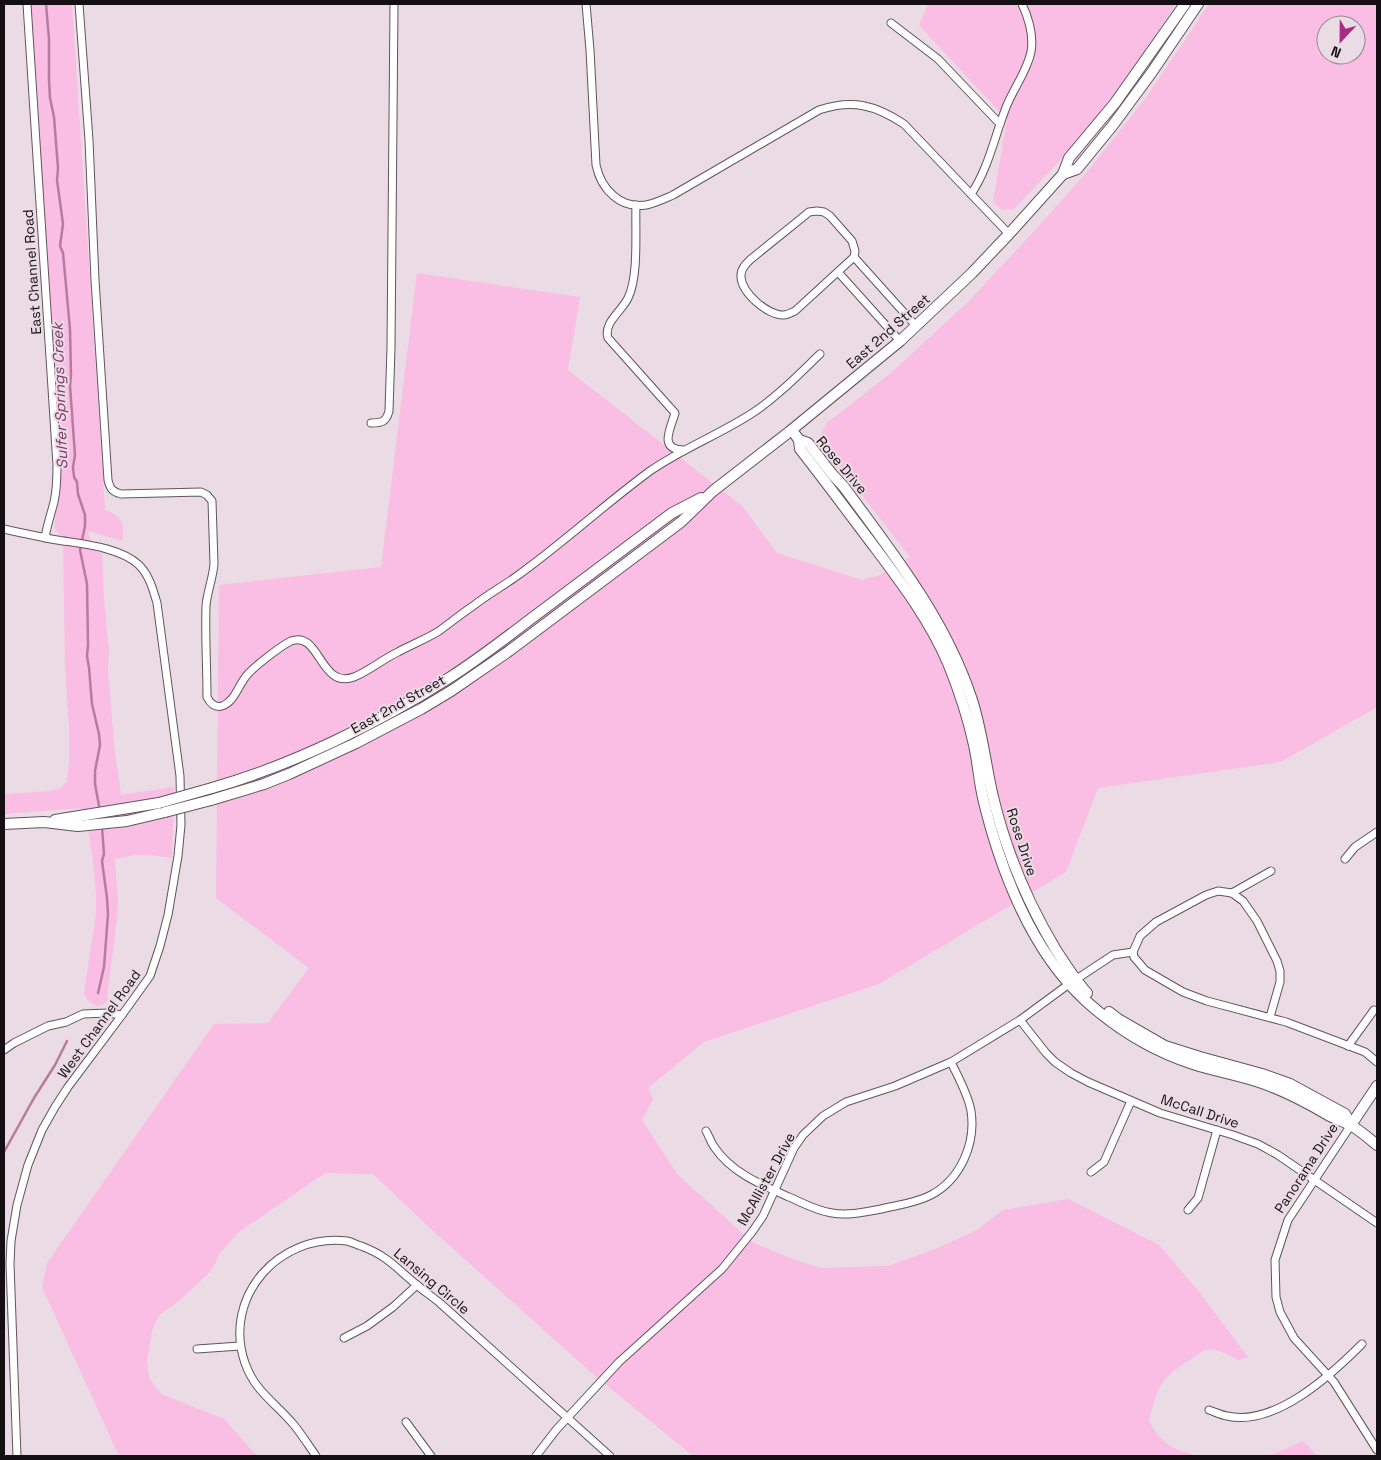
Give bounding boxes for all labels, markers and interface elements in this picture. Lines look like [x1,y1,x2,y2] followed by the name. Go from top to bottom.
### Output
[1316,15,1366,65] north arrow
[1328,42,1344,62] text: N
[19,209,45,335] street label: East Channel Road
[842,290,934,372] street label: East 2nd Street
[47,321,72,469] water label: Sulfer Springs Creek
[813,432,871,498] street label: Rose Drive
[347,671,449,737] street label: East 2nd Street
[1003,806,1041,878] street label: Rose Drive
[53,966,145,1082] street label: West Channel Road
[1158,1090,1242,1132] street label: McCall Drive
[1270,1120,1342,1216] street label: Panorama Drive
[733,1129,799,1229] street label: McAllister Drive
[390,1244,474,1318] street label: Lansing Circle

